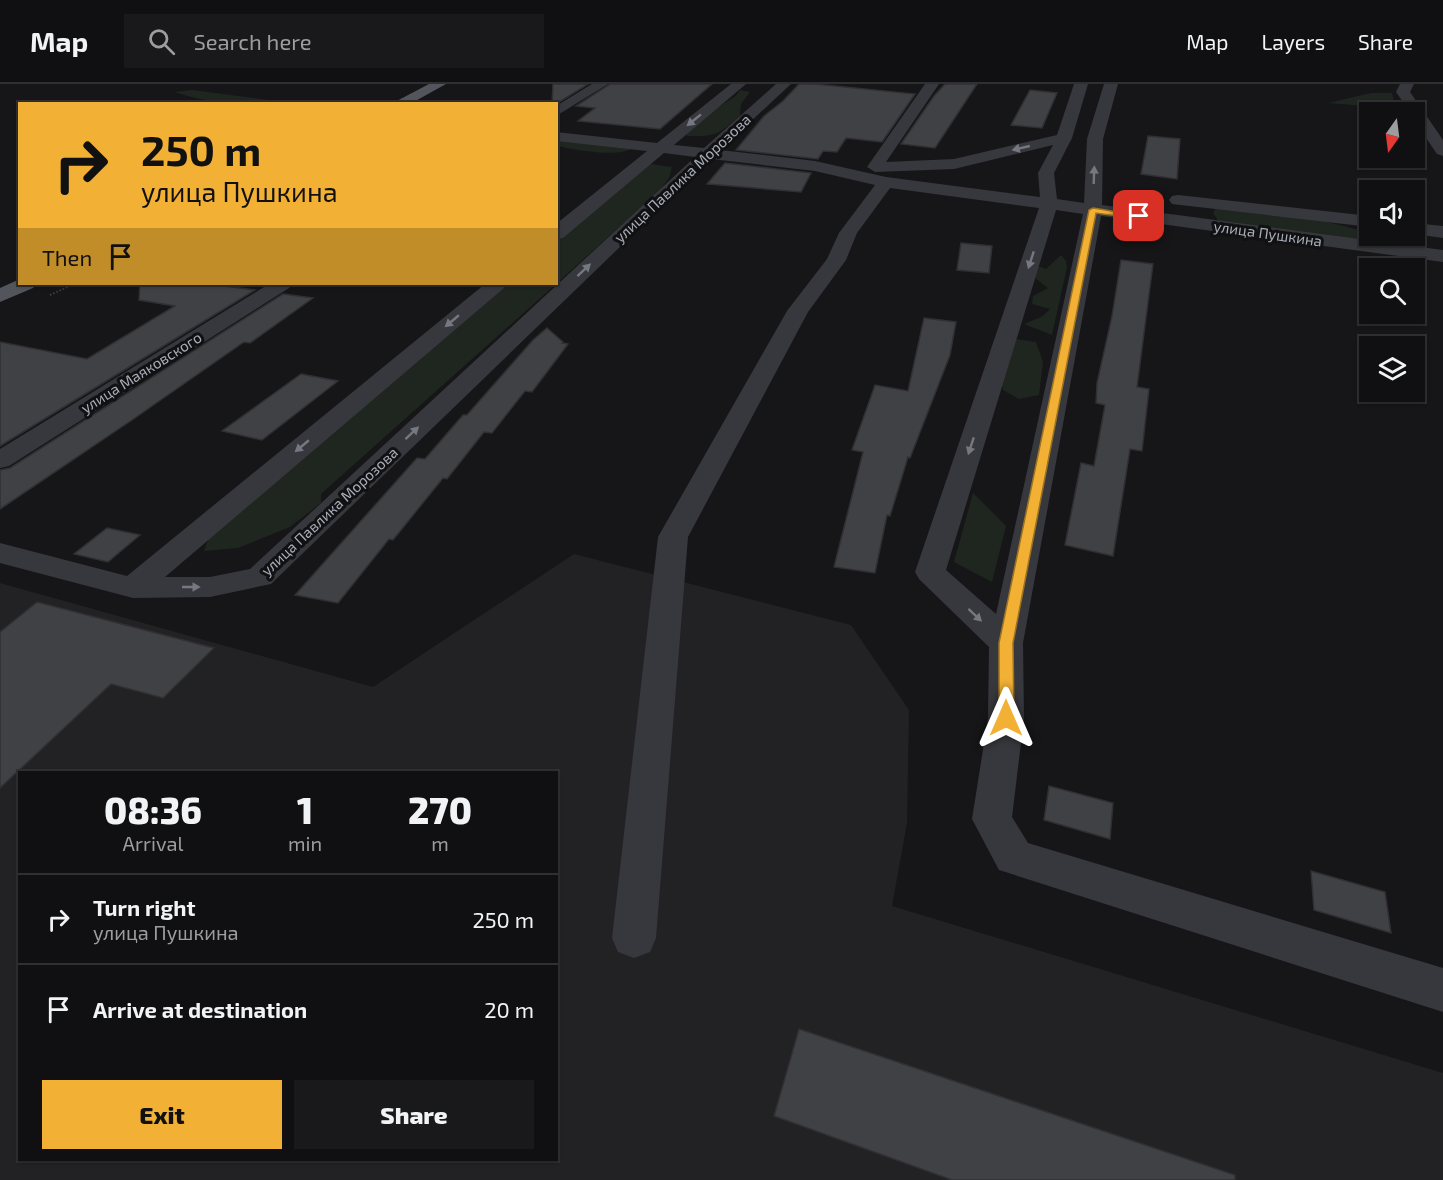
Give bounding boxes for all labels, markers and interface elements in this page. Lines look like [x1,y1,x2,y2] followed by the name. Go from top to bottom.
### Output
[124,14,544,68] search box
[30,24,88,58] text: Map
[145,25,178,58] icon: search
[193,28,312,54] text: Search here
[1186,29,1228,54] text: Map
[1261,29,1325,54] text: Layers
[1358,29,1413,54] text: Share
[1359,102,1425,168] north arrow
[1359,102,1425,402] map controls
[610,110,755,247] street label: улица Павлика Морозова
[686,114,701,126] one-way arrow
[141,124,261,174] text: 250 m
[42,126,120,204] icon: right
[1012,143,1030,153] one-way arrow
[1089,165,1098,184] one-way arrow
[141,175,338,207] text: улица Пушкина
[1359,180,1425,246] button: sound
[1113,190,1164,241] pin
[1122,199,1155,232] icon: arrive
[1213,216,1323,251] street label: улица Пушкина
[104,240,137,273] icon: arrive
[42,244,92,270] text: Then
[1025,251,1035,269] one-way arrow
[1359,258,1425,324] button: search
[577,264,591,278] one-way arrow
[445,314,460,327] one-way arrow
[77,328,205,417] street label: улица Маяковского
[1359,336,1425,402] button: layers
[405,427,419,441] one-way arrow
[966,437,975,455] one-way arrow
[295,439,310,452] one-way arrow
[257,443,402,580] street label: улица Павлика Морозова
[182,582,201,592] one-way arrow
[968,608,983,622] one-way arrow
[974,686,1038,750] position arrow
[104,788,202,831] text: 08:36
[297,788,313,831] text: 1
[408,788,472,831] text: 270
[123,831,183,855] text: Arrival
[288,831,322,855] text: min
[431,831,449,855] text: m
[93,894,195,920] text: Turn right
[42,903,75,936] icon: right
[472,906,534,932] text: 250 m
[93,920,239,944] text: улица Пушкина
[42,993,75,1026] icon: arrive
[93,996,307,1022] text: Arrive at destination
[484,996,534,1022] text: 20 m
[42,1080,282,1149] button: Exit
[294,1080,534,1149] button: Share

